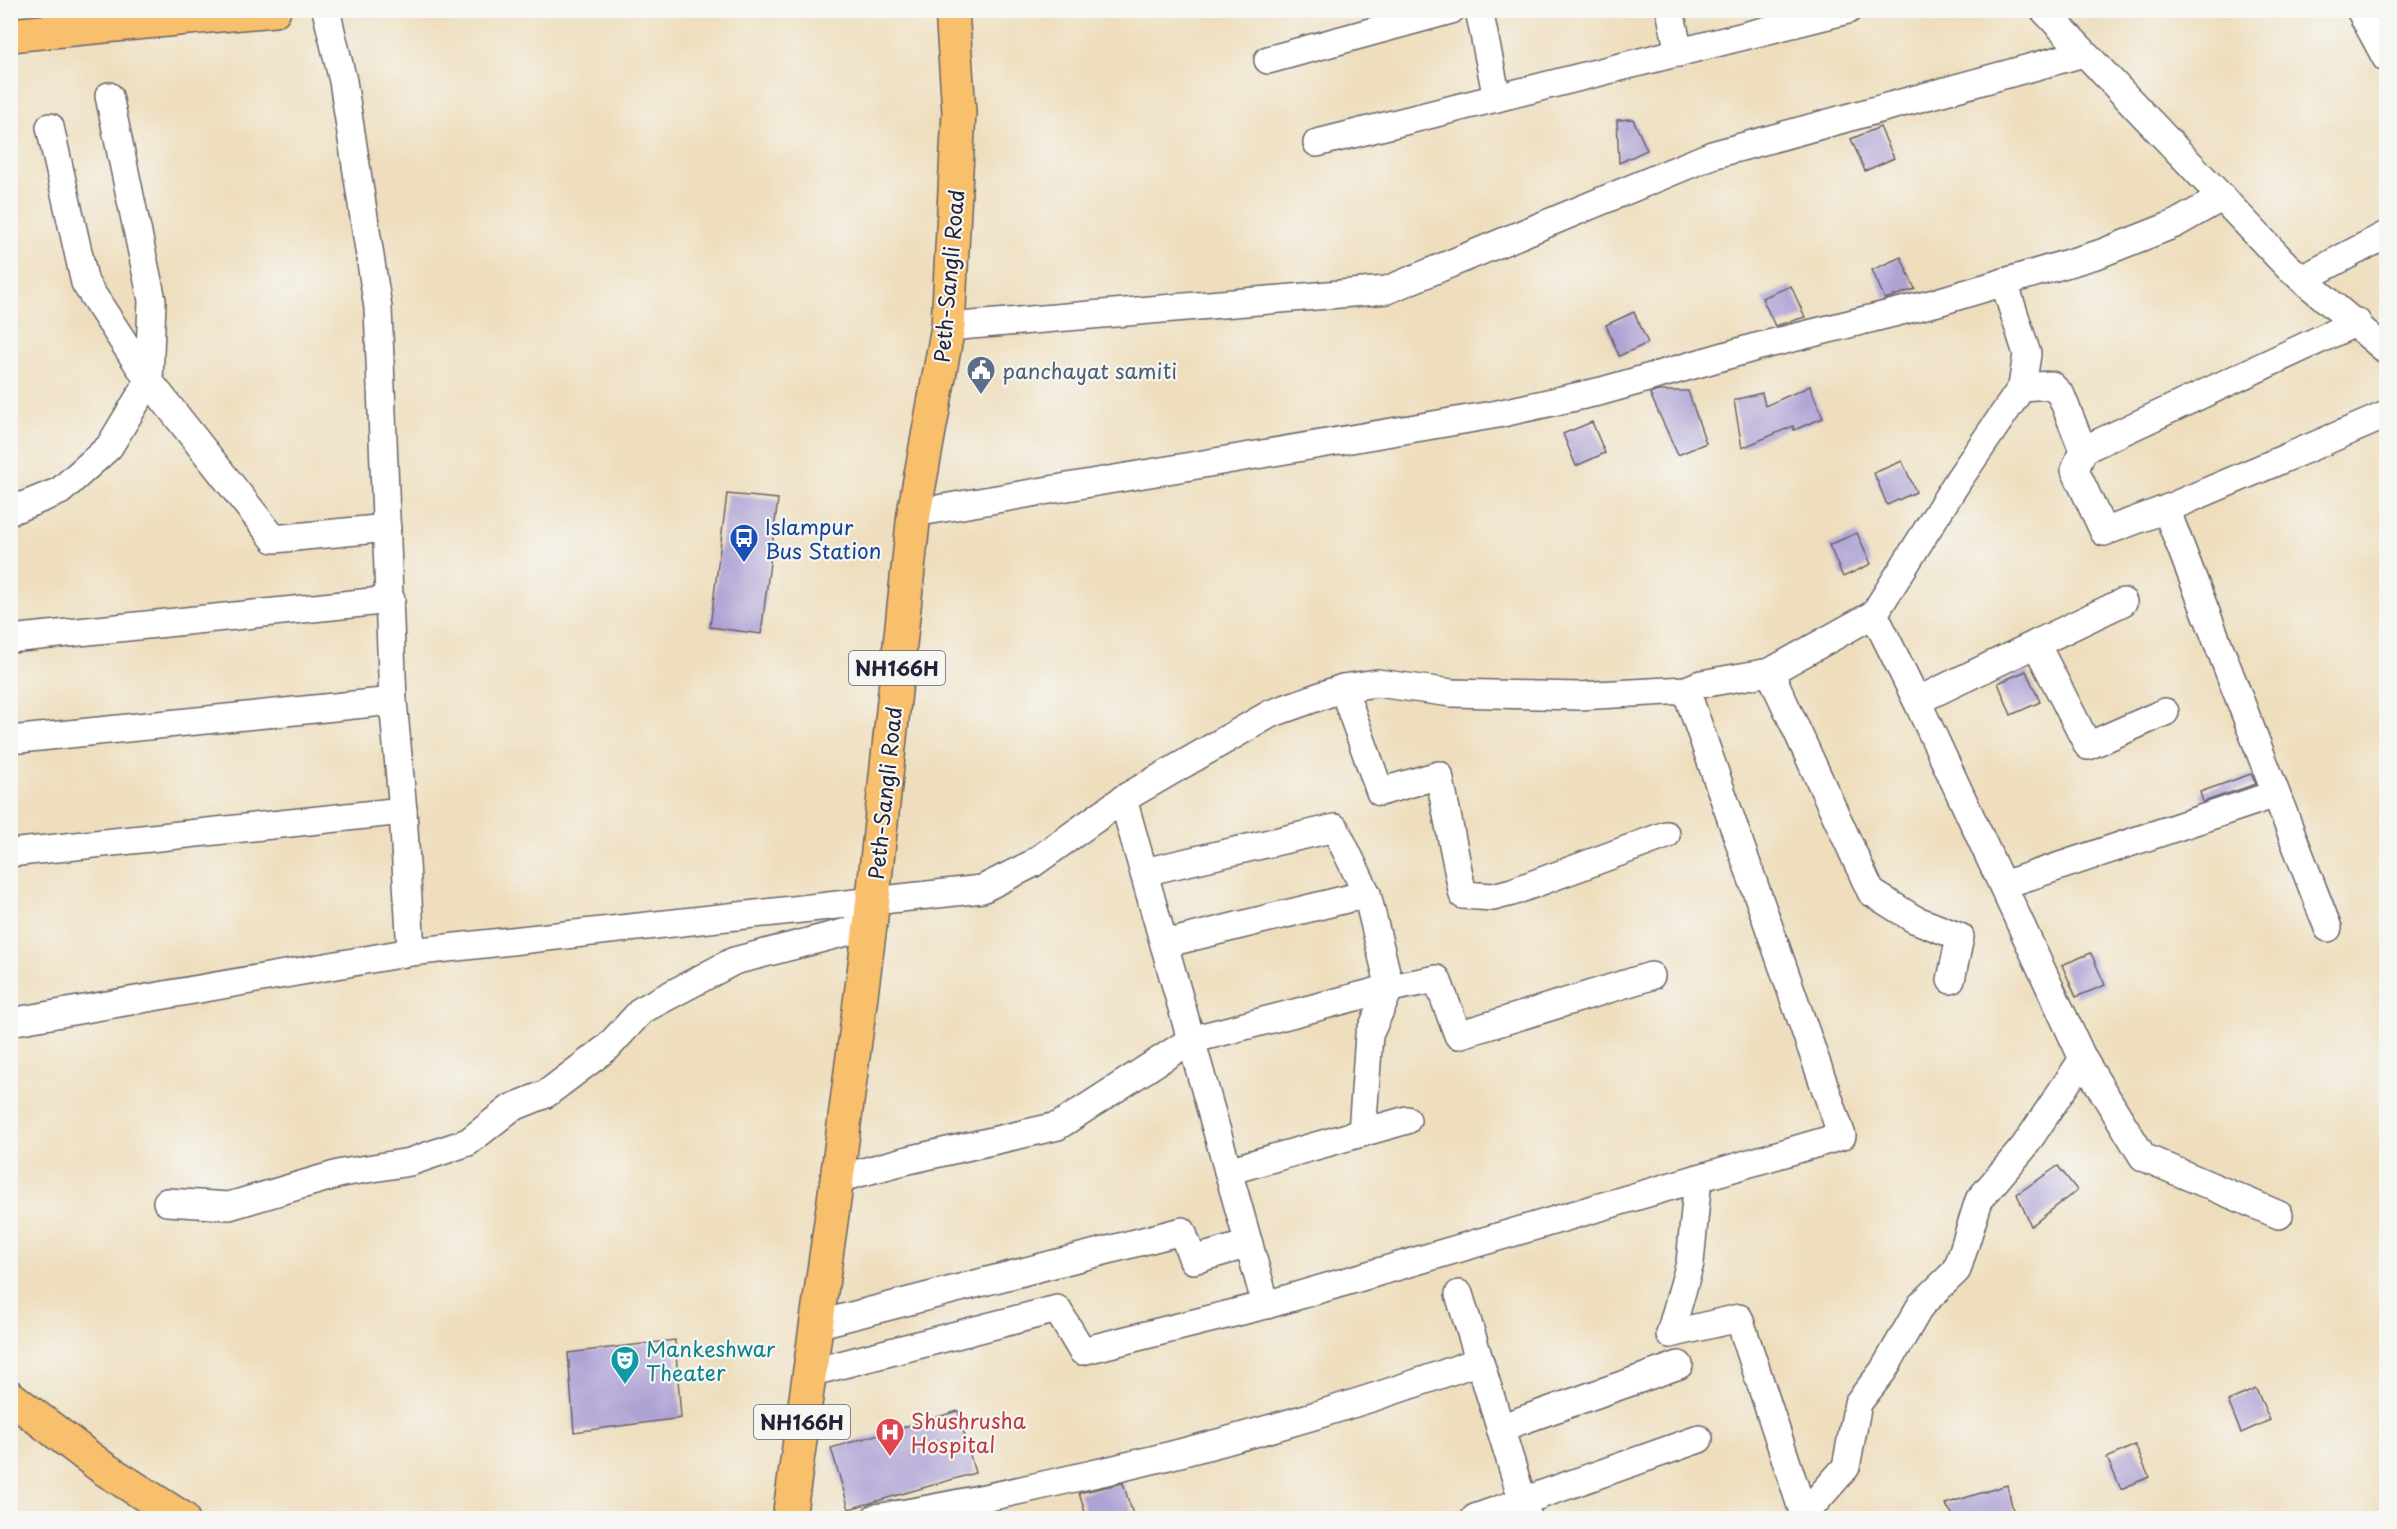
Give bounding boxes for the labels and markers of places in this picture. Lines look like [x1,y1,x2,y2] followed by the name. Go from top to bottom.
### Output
[965,354,997,396] public building icon: panchayat samiti
[1002,354,1177,386] place label: panchayat samiti
[765,510,881,566] place label: Islampur Bus Station
[728,522,760,564] bus stop icon: Islampur Bus Station
[646,1332,776,1388] place label: Mankeshwar Theater
[609,1344,641,1386] theatre icon: Mankeshwar Theater
[911,1404,1026,1460] place label: Shushrusha Hospital
[874,1416,906,1458] hospital icon: Shushrusha Hospital

